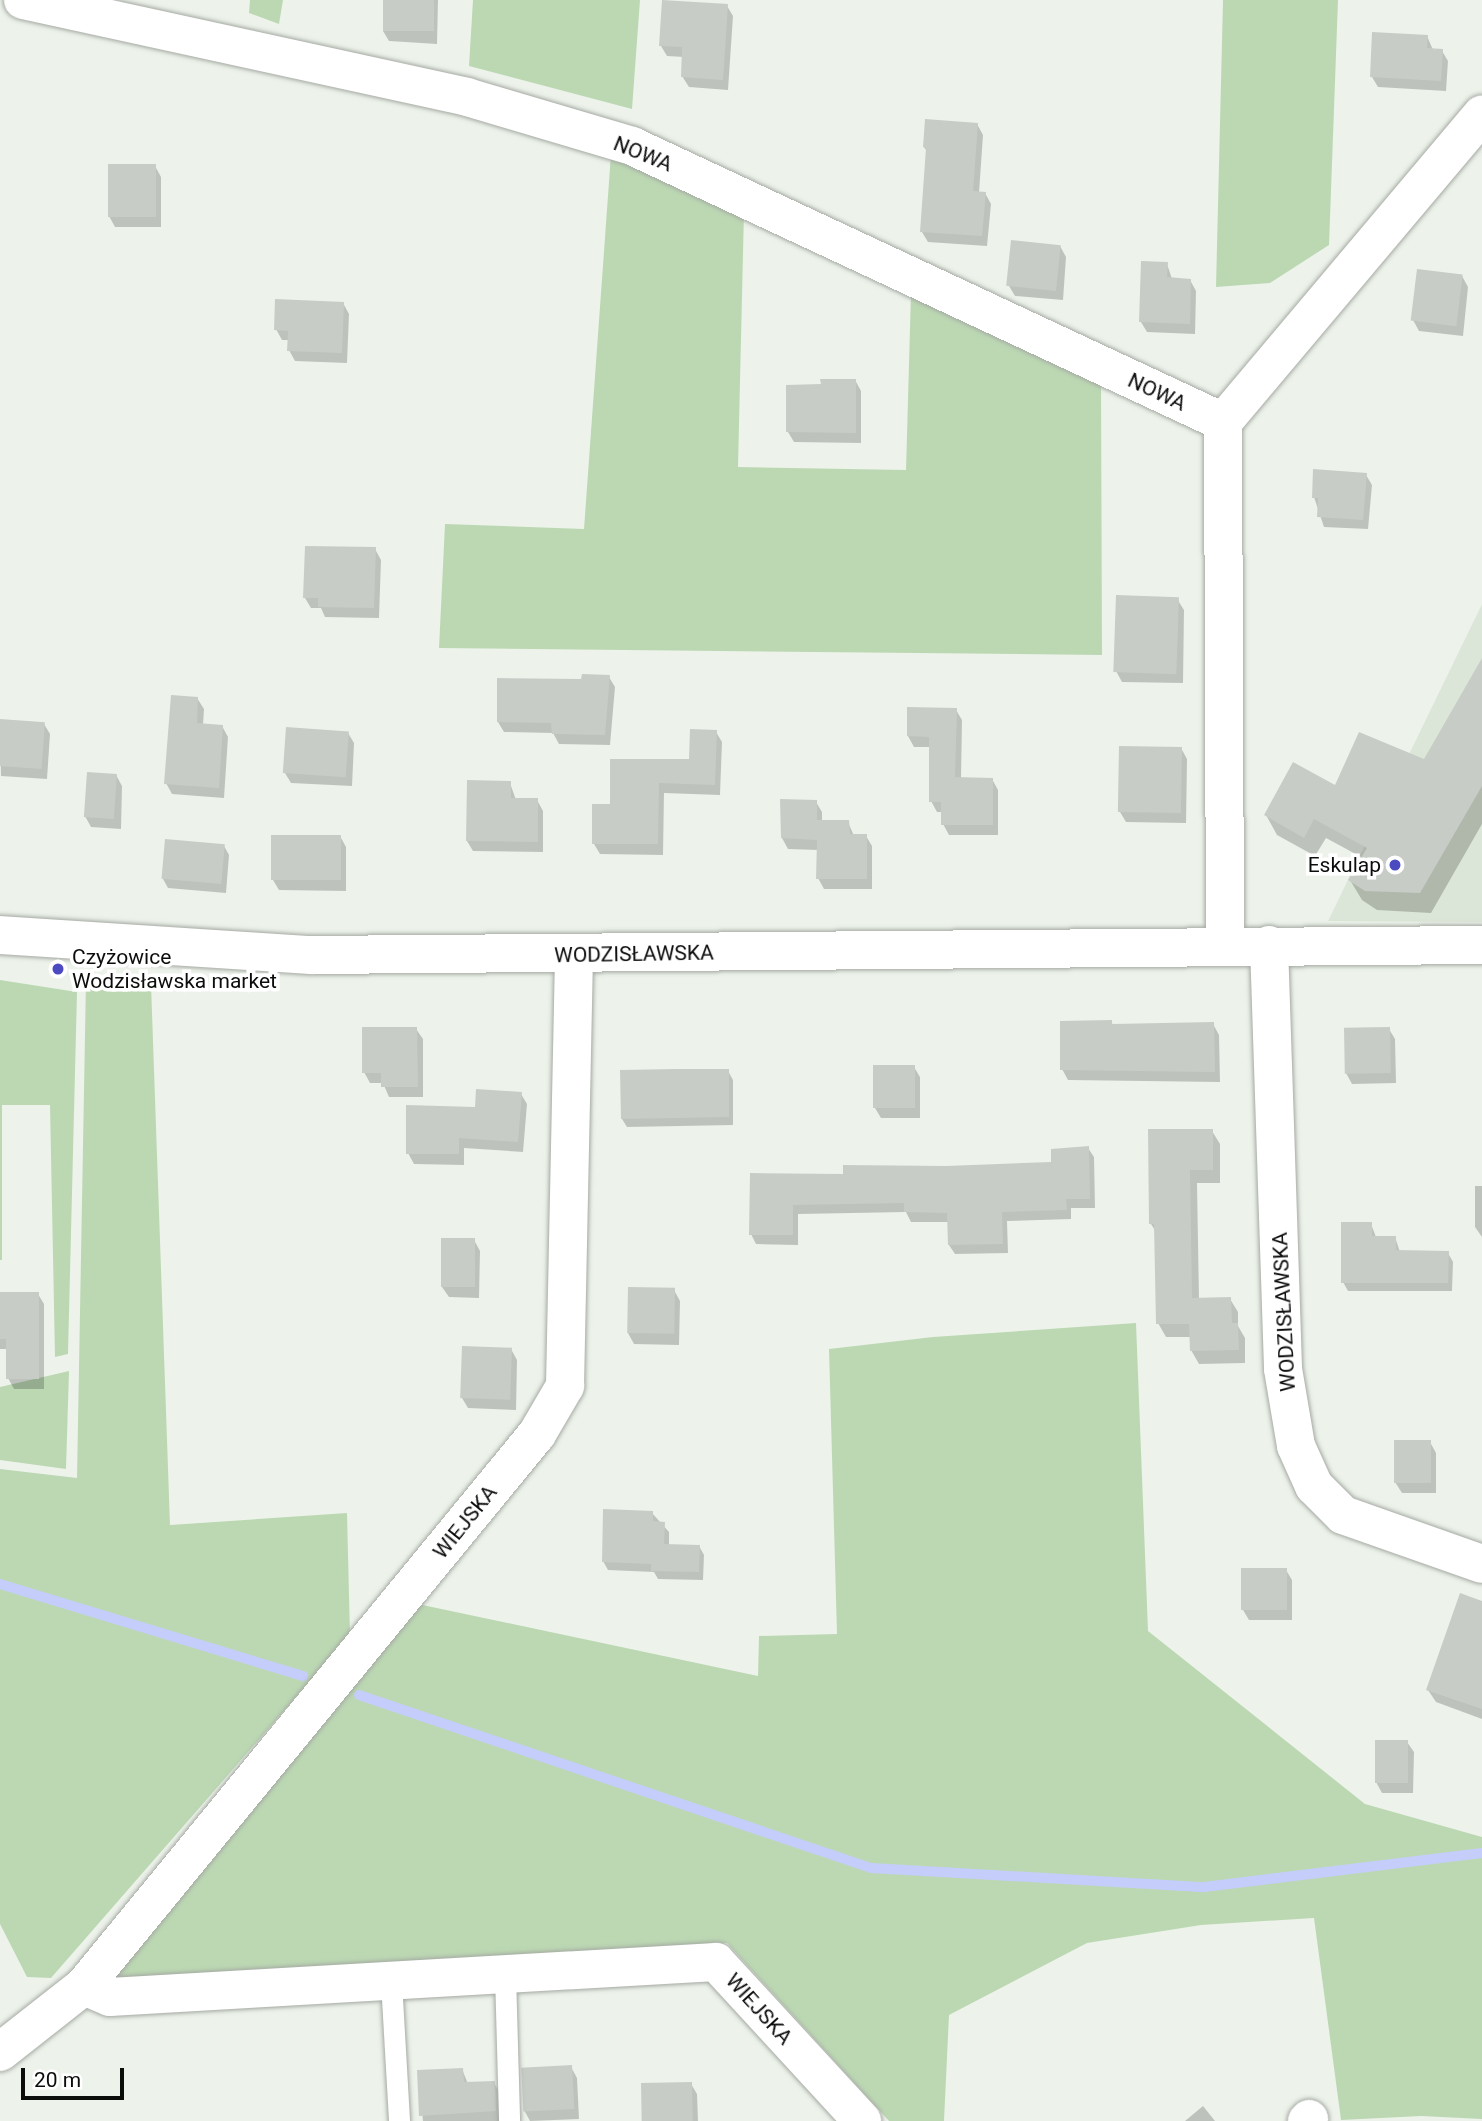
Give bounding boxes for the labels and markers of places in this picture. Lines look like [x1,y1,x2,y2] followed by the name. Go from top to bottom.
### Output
[1308,852,1381,878] place label: Eskulap
[1387,857,1403,873] marker: Eskulap
[72,944,277,994] place label: Czyżowice Wodzisławska market
[50,961,66,977] marker: Czyżowice Wodzisławska market

